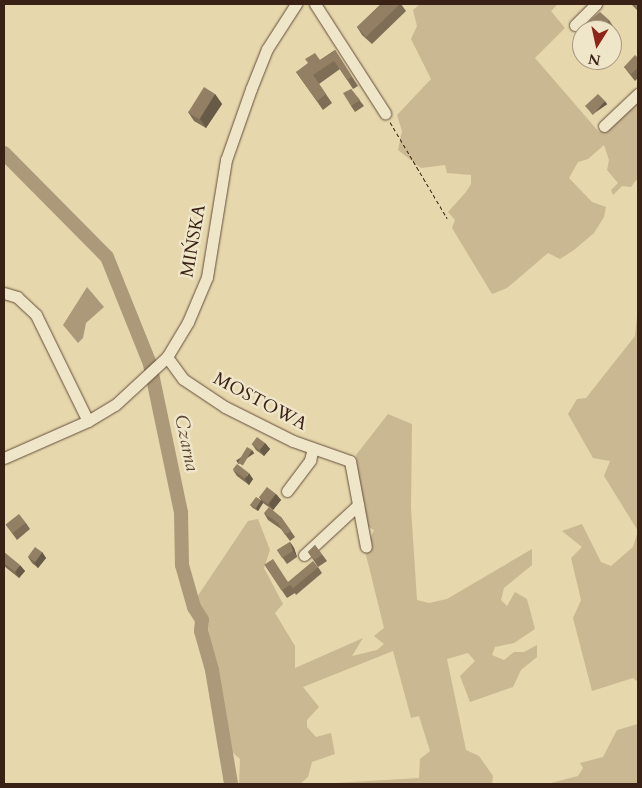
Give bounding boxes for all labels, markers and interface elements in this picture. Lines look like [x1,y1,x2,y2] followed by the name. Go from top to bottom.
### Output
[572,20,622,70] north arrow
[587,49,602,70] text: N
[177,203,211,279] street label: MIŃSKA
[209,368,311,436] street label: MOSTOWA
[169,413,203,473] water label: Czarna

